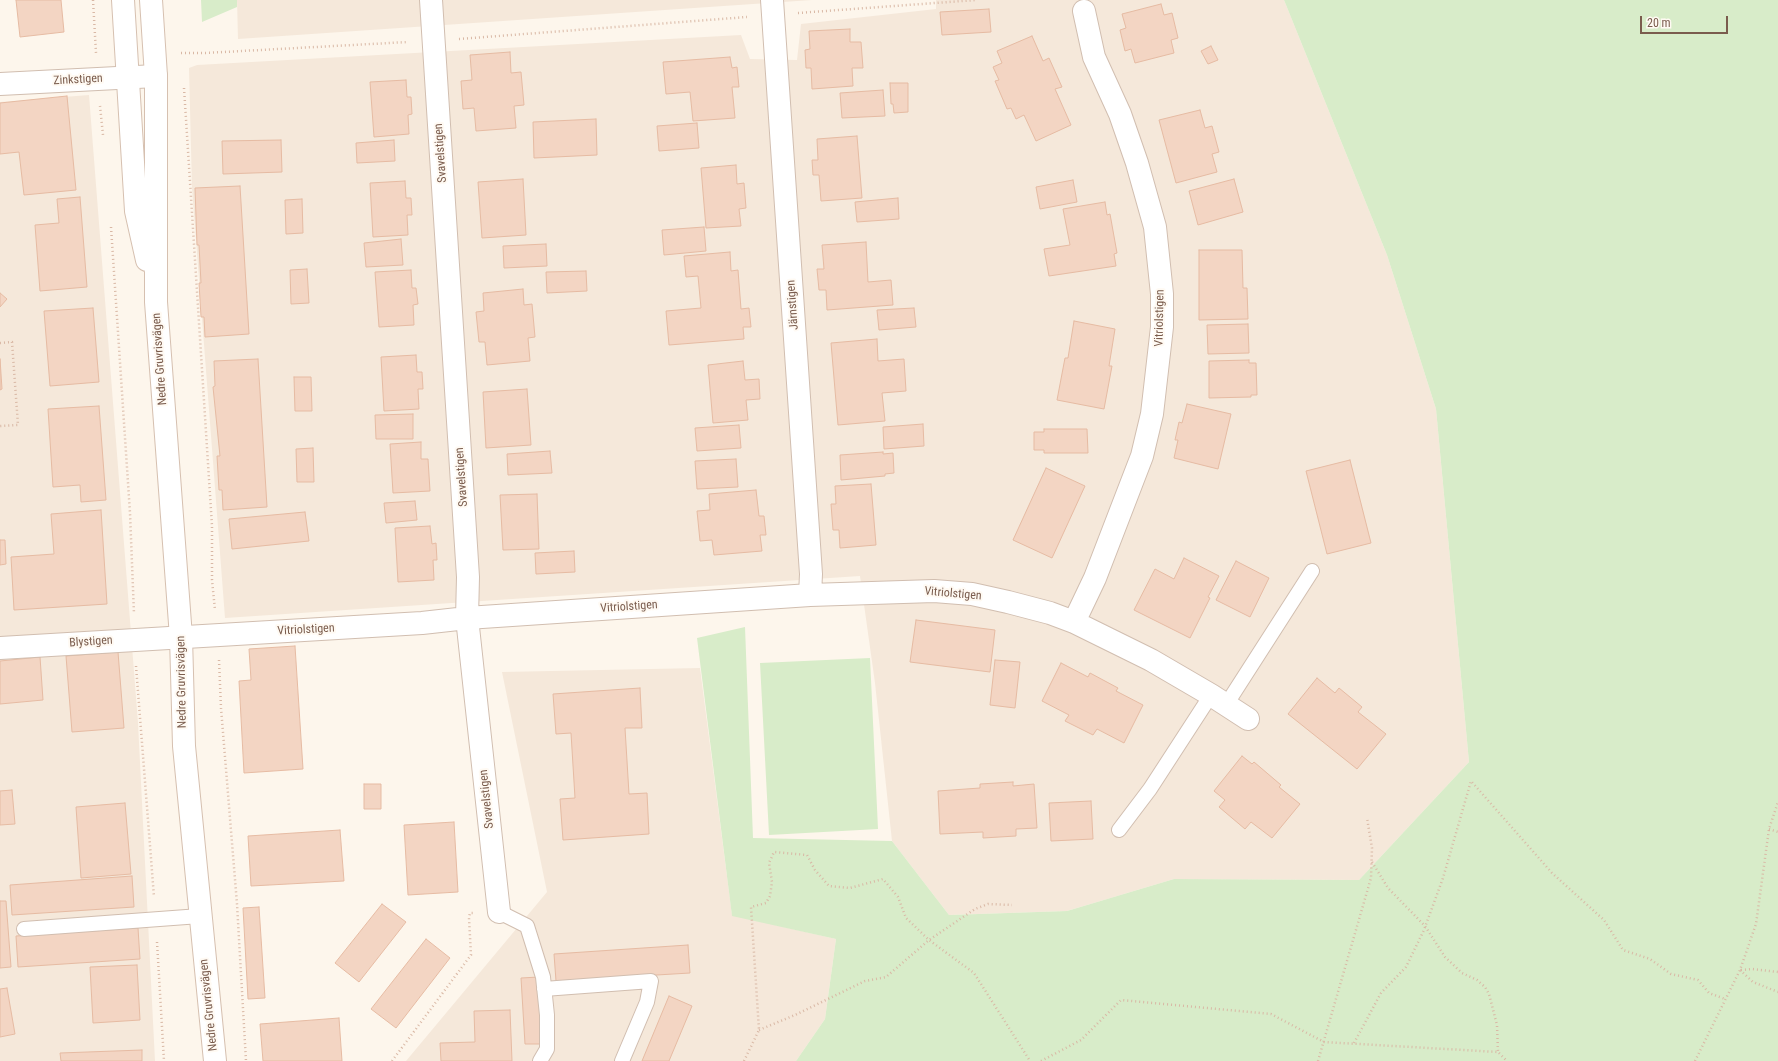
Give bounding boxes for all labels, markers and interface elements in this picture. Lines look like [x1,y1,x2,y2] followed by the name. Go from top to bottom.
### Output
[1642,8,1730,34] scale bar
[1647,16,1671,30] text: 20 m
[53,72,103,88] street label: Zinkstigen
[432,123,450,183] street label: Svavelstigen
[784,279,802,331] street label: Järnstigen
[1152,289,1168,347] street label: Vitriolstigen
[150,312,170,406] street label: Nedre Gruvrisvägen
[453,447,471,507] street label: Svavelstigen
[924,584,982,604] street label: Vitriolstigen
[600,598,658,616] street label: Vitriolstigen
[277,621,335,639] street label: Vitriolstigen
[69,633,113,651] street label: Blystigen
[174,636,190,728] street label: Nedre Gruvrisvägen
[477,769,497,829] street label: Svavelstigen
[197,958,221,1052] street label: Nedre Gruvrisvägen

